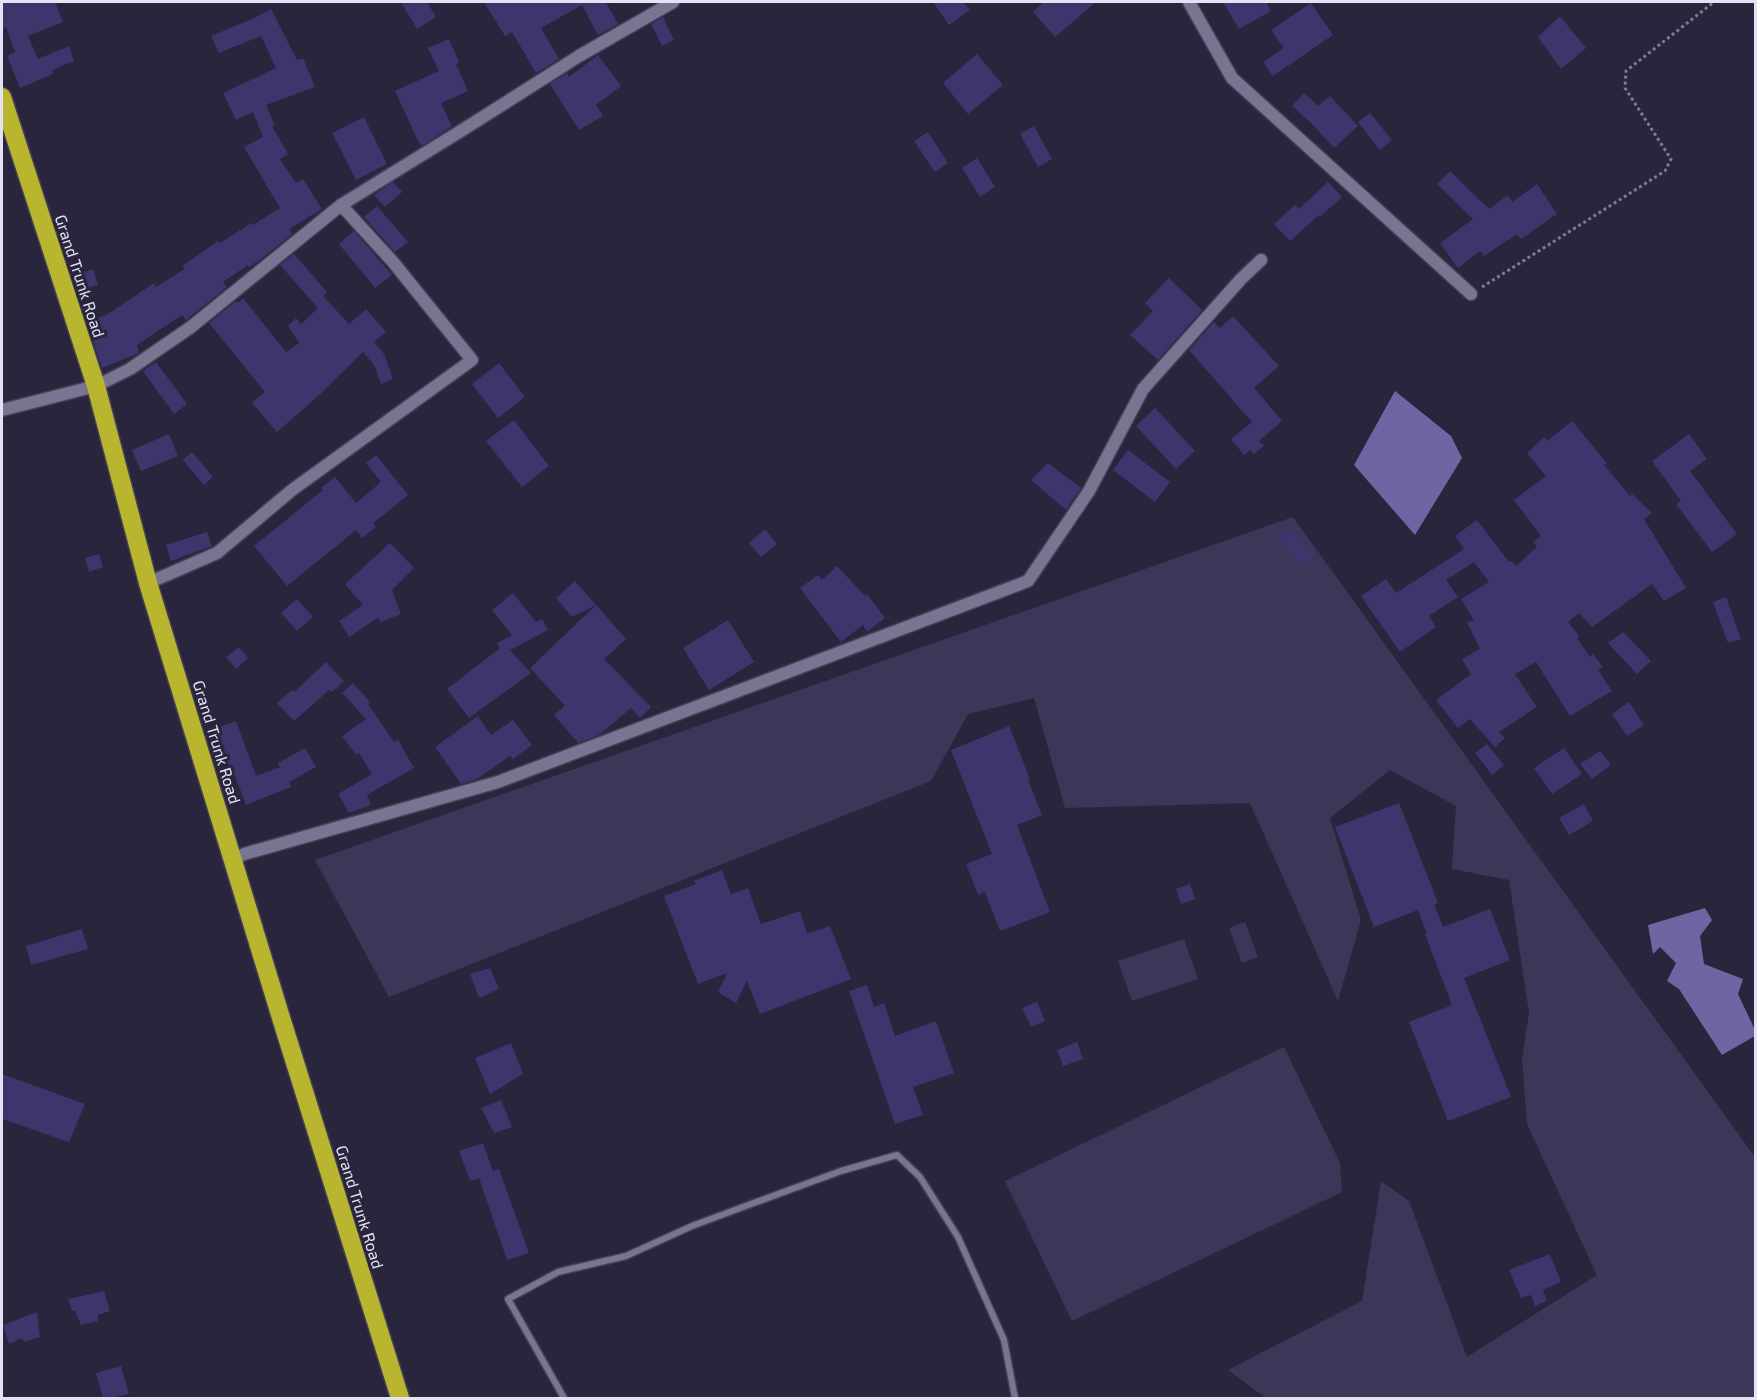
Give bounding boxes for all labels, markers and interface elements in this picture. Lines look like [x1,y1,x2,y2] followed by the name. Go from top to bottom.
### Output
[52,212,109,340] street label: Grand Trunk Road
[190,678,245,806] street label: Grand Trunk Road
[333,1143,388,1271] street label: Grand Trunk Road

